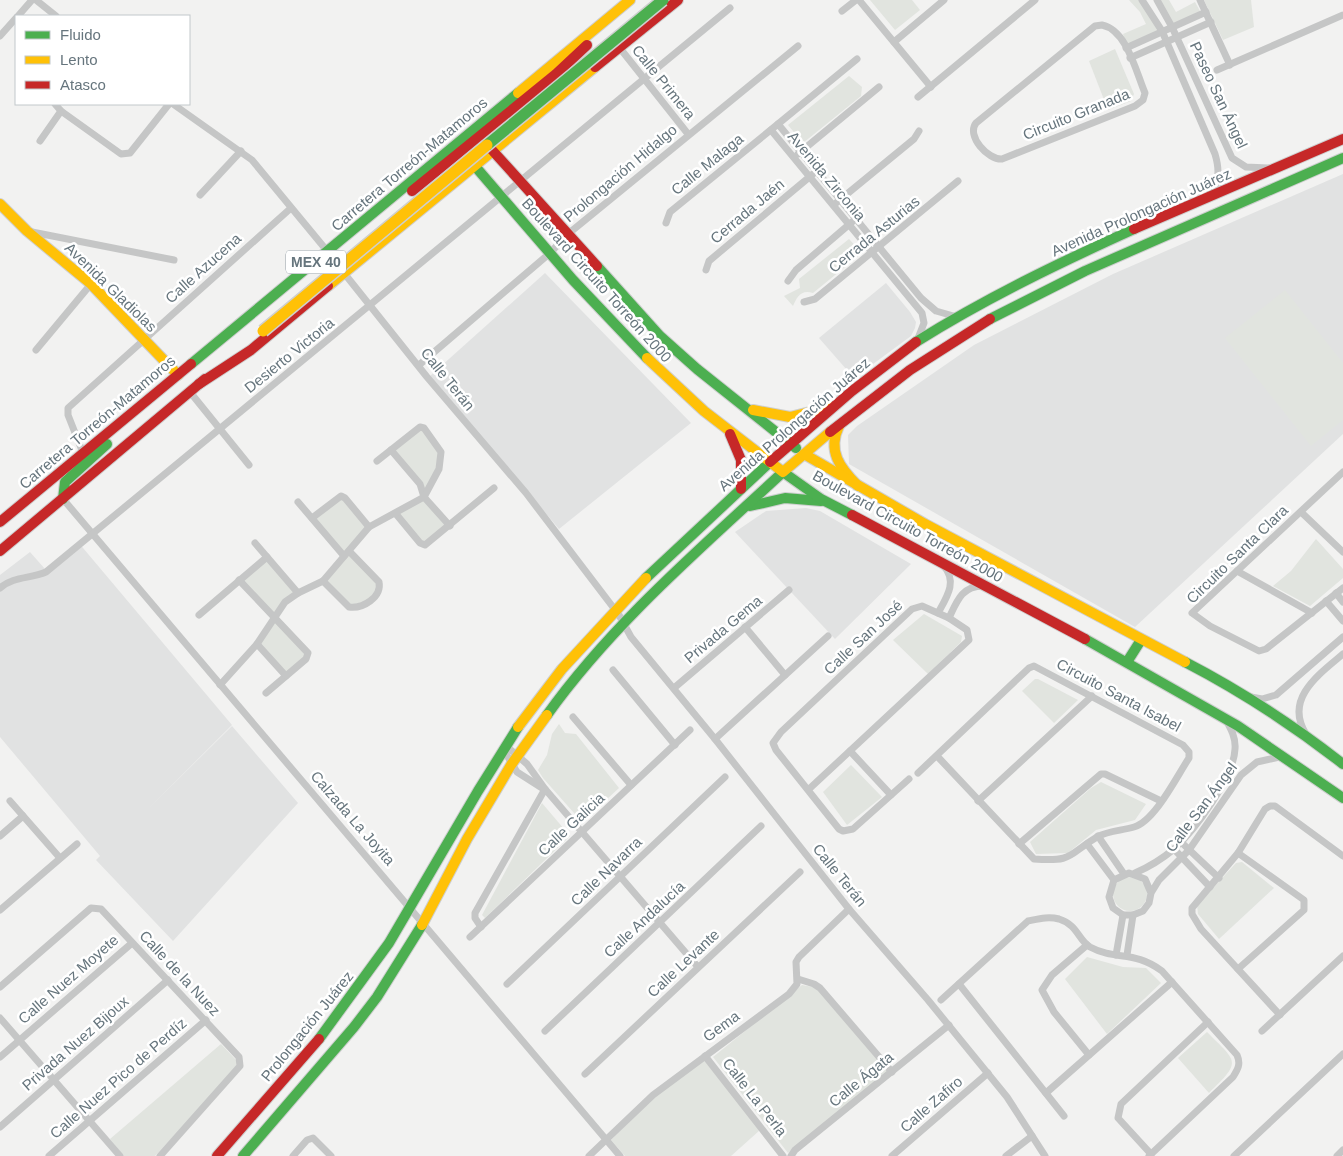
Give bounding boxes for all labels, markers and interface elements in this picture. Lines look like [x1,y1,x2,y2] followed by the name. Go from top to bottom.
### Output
[15,15,190,105] legend
[60,26,101,43] text: Fluido
[1187,39,1251,151] street label: Paseo San Ángel
[629,41,700,123] street label: Calle Primera
[60,51,98,68] text: Lento
[60,76,106,93] text: Atasco
[1020,85,1132,143] street label: Circuito Granada
[328,94,490,234] street label: Carretera Torreón-Matamoros
[560,121,680,225] street label: Prolongación Hidalgo
[785,128,870,225] street label: Avenida Zirconia
[668,129,747,198] street label: Calle Malaga
[1049,165,1233,259] street label: Avenida Prolongación Juárez
[707,175,787,247] street label: Cerrada Jaén
[825,192,923,276] street label: Cerrada Asturias
[519,194,675,366] street label: Boulevard Circuito Torreón 2000
[162,229,245,306] street label: Calle Azucena
[62,239,160,335] street label: Avenida Gladiolas
[286,250,346,274] road number: MEX 40
[241,313,338,396] street label: Desierto Victoria
[418,344,478,414] street label: Calle Terán
[16,352,178,492] street label: Carretera Torreón-Matamoros
[715,354,873,494] street label: Avenida Prolongación Juárez
[810,466,1006,586] street label: Boulevard Circuito Torreón 2000
[1183,501,1292,607] street label: Circuito Santa Clara
[681,591,766,666] street label: Privada Gema
[820,596,906,678] street label: Calle San José
[1054,655,1184,735] street label: Circuito Santa Isabel
[1162,759,1240,855] street label: Calle San Ángel
[307,767,399,869] street label: Calzada La Joyita
[534,789,608,859] street label: Calle Galicia
[567,833,645,909] street label: Calle Navarra
[810,840,870,910] street label: Calle Terán
[600,877,688,961] street label: Calle Andalucía
[644,926,722,1000] street label: Calle Levante
[136,927,224,1019] street label: Calle de la Nuez
[15,931,121,1027] street label: Calle Nuez Moyete
[257,968,357,1084] street label: Prolongación Juárez
[18,992,132,1094] street label: Privada Nuez Bijoux
[699,1007,743,1045] street label: Gema
[46,1014,190,1142] street label: Calle Nuez Pico de Perdíz
[826,1048,897,1110] street label: Calle Ágata
[719,1055,791,1140] street label: Calle La Perla
[896,1072,966,1136] street label: Calle Zafiro

